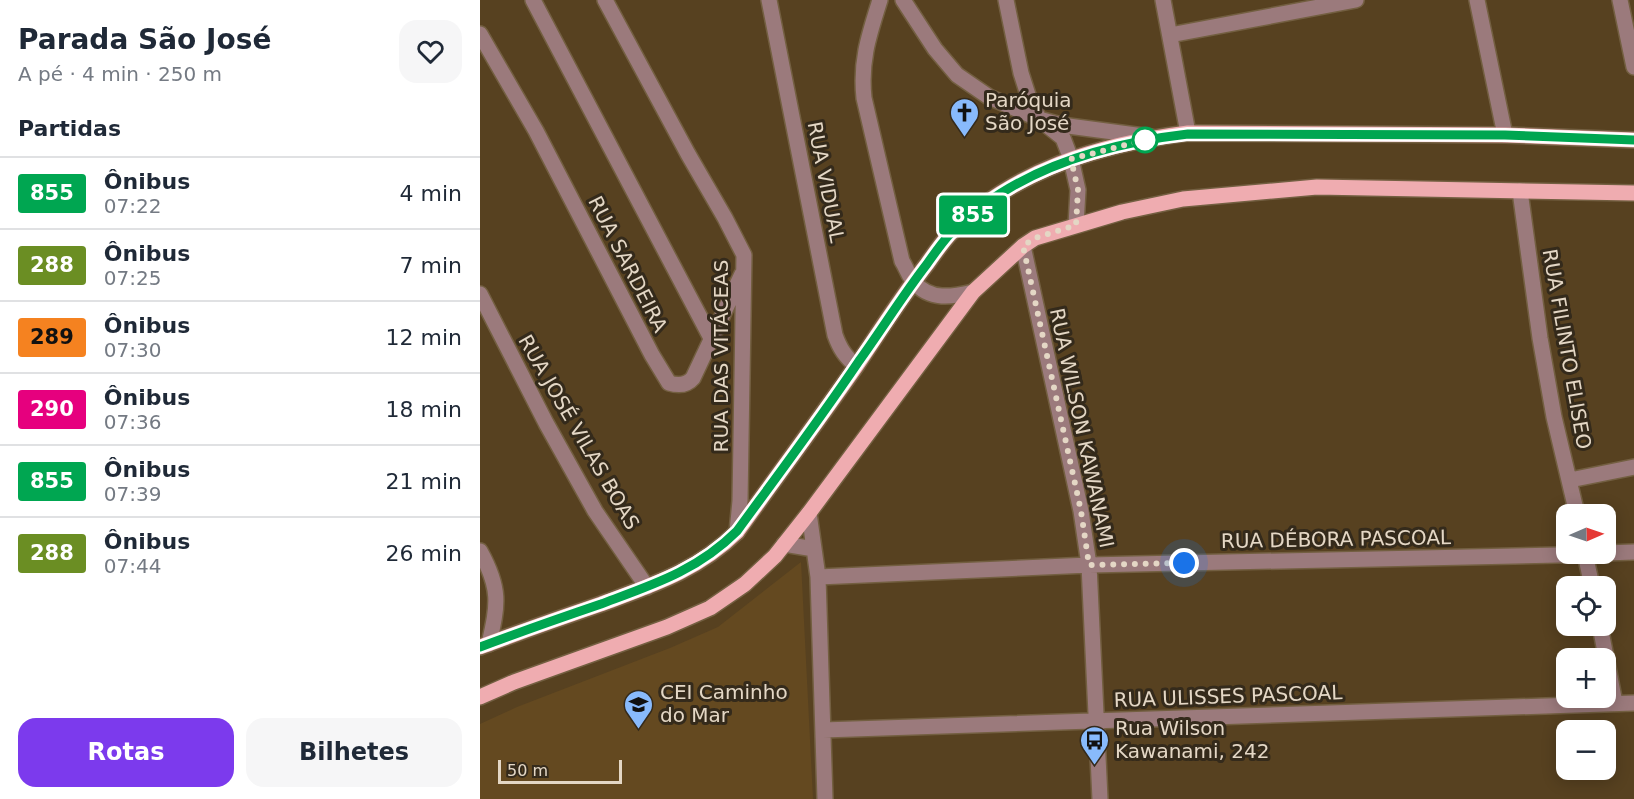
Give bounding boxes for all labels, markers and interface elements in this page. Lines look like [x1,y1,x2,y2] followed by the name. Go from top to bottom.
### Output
[399,20,462,83] button: heart
[18,23,271,56] text: Parada São José
[18,62,222,86] text: A pé · 4 min · 250 m
[985,88,1072,135] place label: Paróquia São José
[948,96,980,138] church icon: Paróquia São José
[18,116,121,141] text: Partidas
[802,119,850,246] street label: RUA VIDUAL
[1132,127,1158,153] unlabelled marker
[104,169,190,194] text: Ônibus
[30,181,74,205] text: 855
[400,181,462,206] text: 4 min
[583,192,673,337] street label: RUA SARDEIRA
[104,194,161,218] text: 07:22
[938,196,1008,234] line badge: 855
[951,203,995,227] text: 855
[104,241,190,266] text: Ônibus
[1538,247,1596,451] street label: RUA FILINTO ELISEO
[30,253,74,277] text: 288
[400,253,462,278] text: 7 min
[709,260,733,452] street label: RUA DAS VITÁCEAS
[104,266,161,290] text: 07:25
[1045,306,1119,550] street label: RUA WILSON KAWANAMI
[104,313,190,338] text: Ônibus
[30,325,74,349] text: 289
[386,325,462,350] text: 12 min
[513,330,645,534] street label: RUA JOSÉ VILAS BOAS
[104,338,161,362] text: 07:30
[104,385,190,410] text: Ônibus
[30,397,74,421] text: 290
[386,397,462,422] text: 18 min
[104,410,161,434] text: 07:36
[104,457,190,482] text: Ônibus
[30,469,74,493] text: 855
[386,469,462,494] text: 21 min
[104,482,161,506] text: 07:39
[1556,504,1616,564] north arrow
[1556,504,1616,780] map controls
[1221,525,1452,553] street label: RUA DÉBORA PASCOAL
[104,529,190,554] text: Ônibus
[30,541,74,565] text: 288
[386,541,462,566] text: 26 min
[1169,548,1199,578] your location
[104,554,161,578] text: 07:44
[1556,576,1616,636] button: locate
[1556,648,1616,708] button: +
[660,680,788,727] place label: CEI Caminho do Mar
[1113,680,1344,712] street label: RUA ULISSES PASCOAL
[623,688,655,730] school or university icon: CEI Caminho do Mar
[1115,716,1270,763] place label: Rua Wilson Kawanami, 242
[18,718,234,787] button: Rotas
[246,718,462,787] button: Bilhetes
[1556,720,1616,780] button: −
[1078,724,1110,766] bus stop icon: Rua Wilson Kawanami, 242
[498,757,622,784] scale bar
[507,761,548,780] text: 50 m

